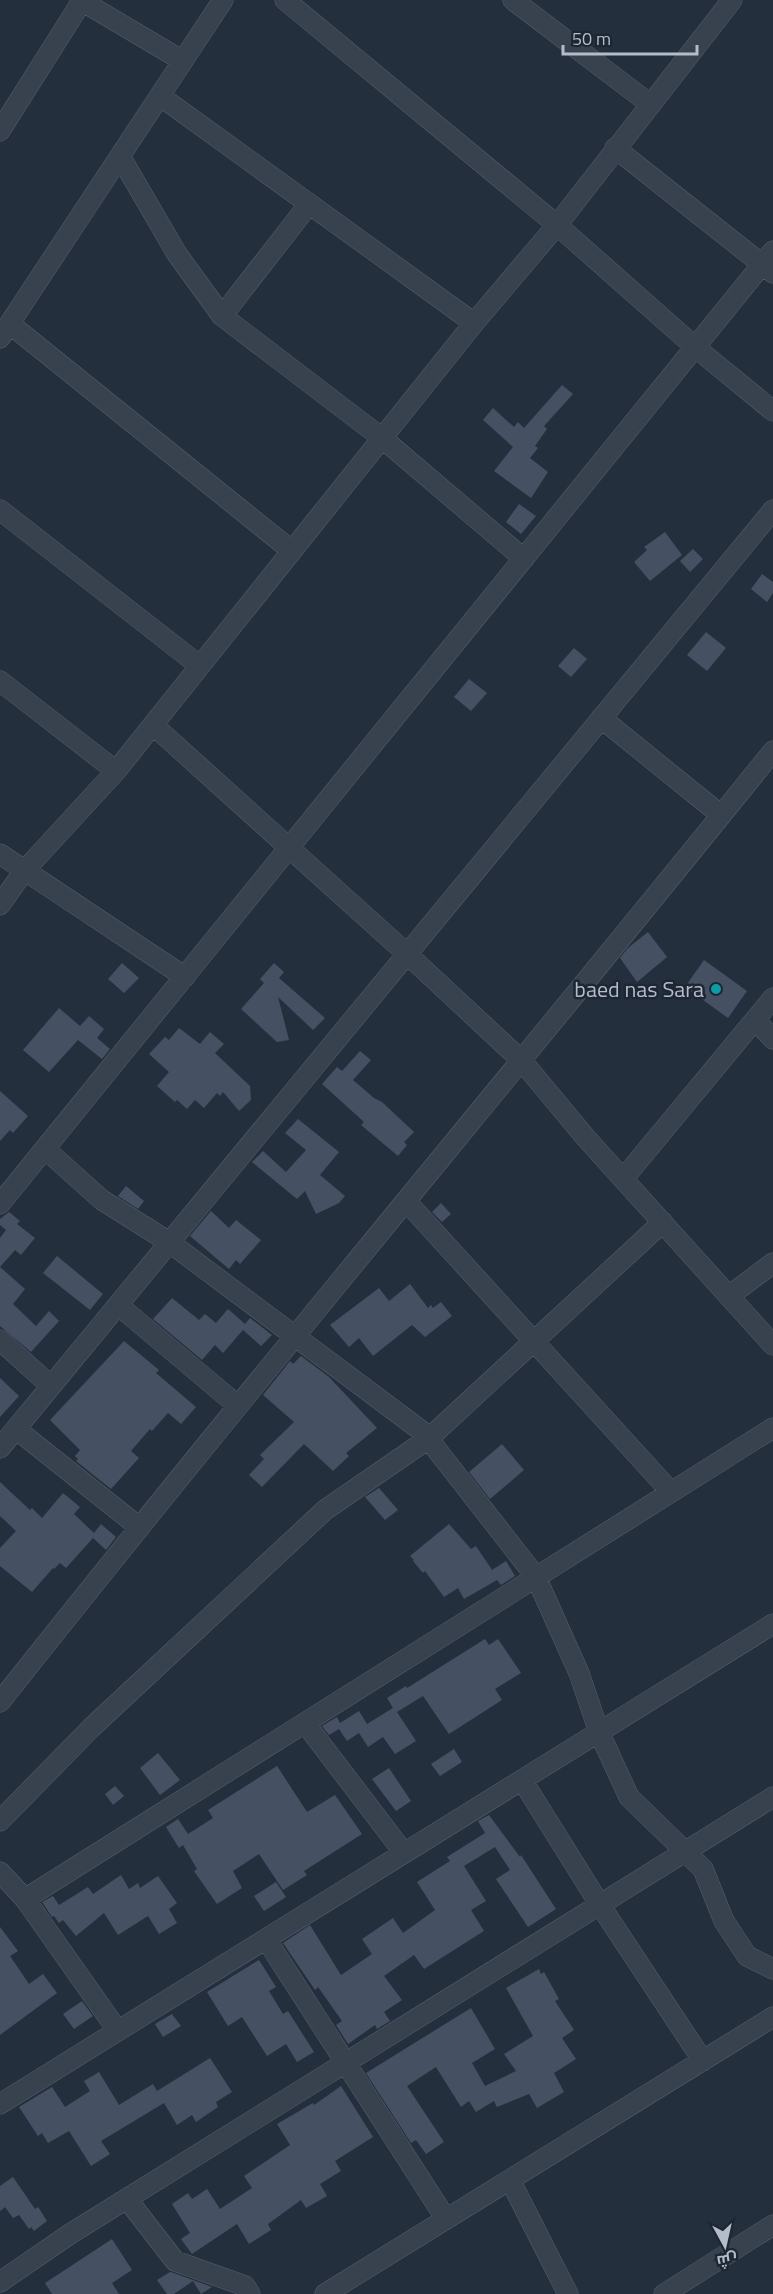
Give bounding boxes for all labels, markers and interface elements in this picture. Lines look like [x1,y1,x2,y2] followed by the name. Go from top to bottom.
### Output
[563,18,696,56] scale bar
[572,25,611,52] text: 50 m
[574,972,704,1006] place label: baed nas Sara
[709,982,723,996] marker: baed nas Sara
[695,2216,755,2276] north arrow
[715,2248,739,2274] text: ش

